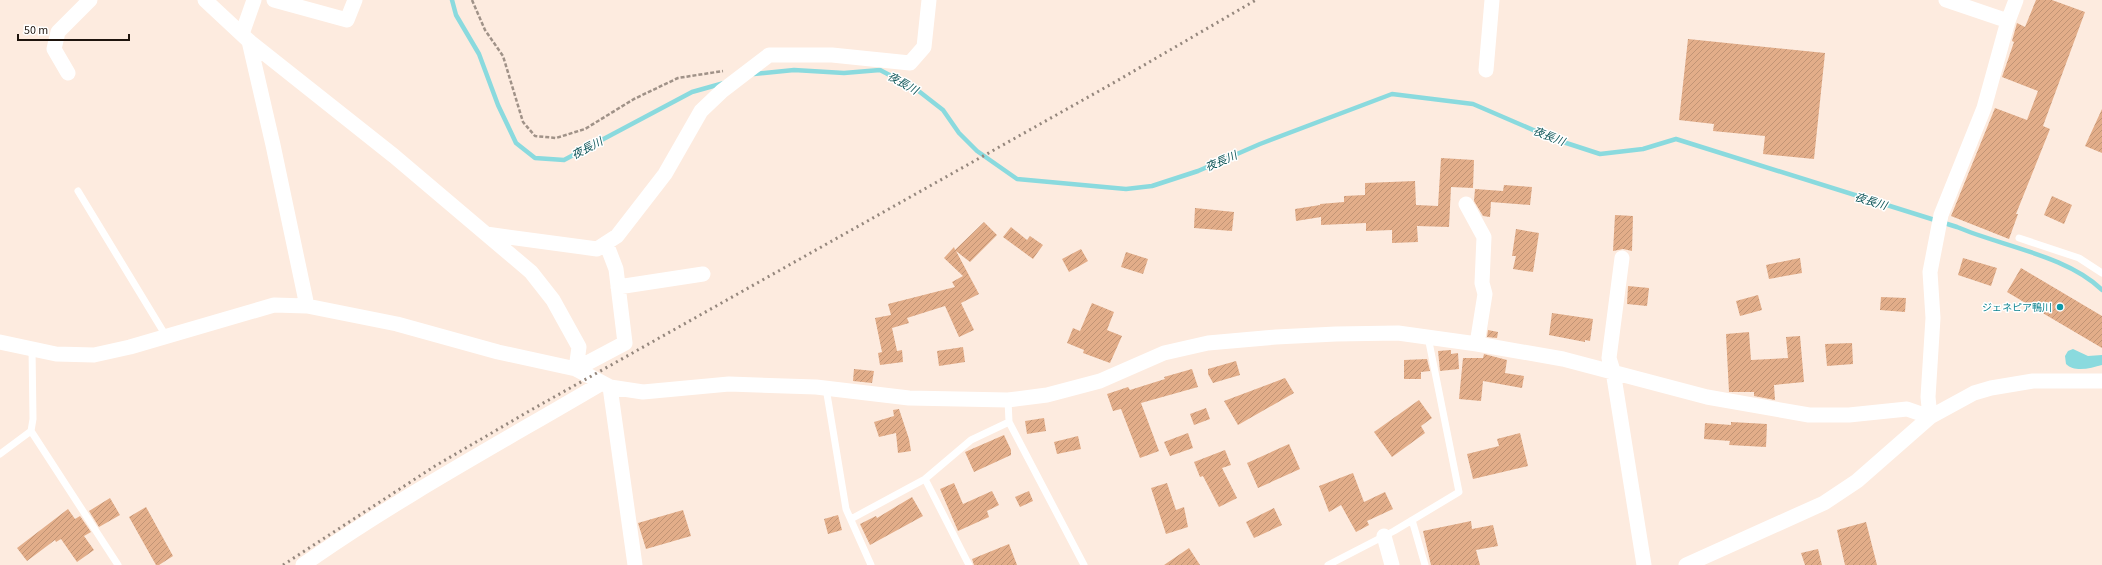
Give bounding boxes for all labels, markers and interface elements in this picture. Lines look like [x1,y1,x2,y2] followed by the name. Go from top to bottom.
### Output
[18,16,129,42] scale bar
[24,22,48,39] text: 50 m
[885,69,922,98] water label: 夜長川
[1531,124,1568,150] water label: 夜長川
[569,134,606,163] water label: 夜長川
[1203,147,1240,175] water label: 夜長川
[1853,189,1890,214] water label: 夜長川
[1982,301,2052,315] place label: ジェネピア鴨川
[2055,302,2065,312] marker: ジェネピア鴨川

